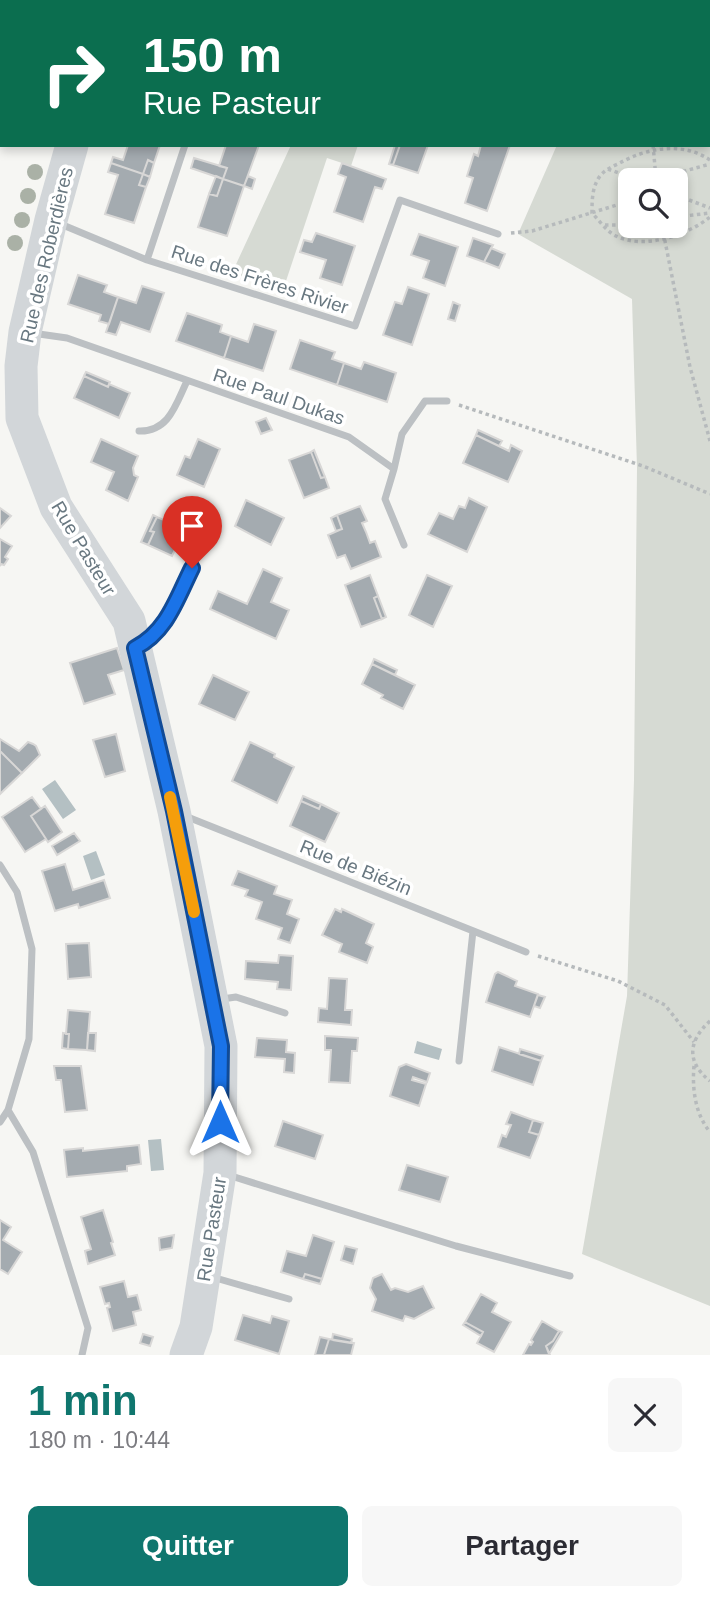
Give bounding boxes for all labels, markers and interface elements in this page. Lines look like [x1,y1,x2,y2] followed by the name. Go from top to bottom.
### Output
[28,28,119,119] icon: right
[143,28,282,82] text: 150 m
[143,85,321,121] text: Rue Pasteur
[16,165,77,345] street label: Rue des Roberdières
[618,168,688,238] map controls
[618,168,688,238] button: search
[169,241,352,318] street label: Rue des Frères Rivier
[211,364,347,429] street label: Rue Paul Dukas
[162,496,222,568] pin
[47,498,120,600] street label: Rue Pasteur
[173,507,211,545] icon: arrive
[297,836,415,899] street label: Rue de Biézin
[183,1085,257,1159] position arrow
[193,1175,230,1283] street label: Rue Pasteur
[28,1377,138,1424] text: 1 min
[608,1378,682,1452] button: close
[28,1427,170,1453] text: 180 m · 10:44
[28,1506,348,1586] button: Quitter
[362,1506,682,1586] button: Partager

